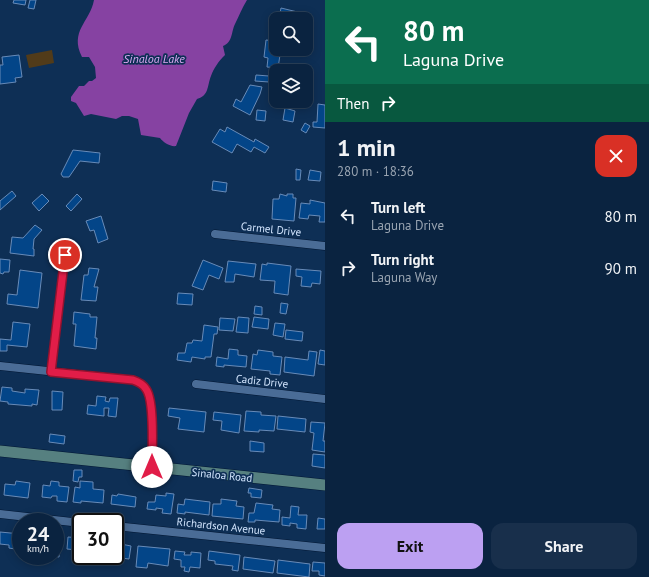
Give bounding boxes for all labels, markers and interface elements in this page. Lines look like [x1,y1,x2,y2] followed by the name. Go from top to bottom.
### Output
[269,12,313,108] map controls
[269,12,313,56] button: search
[403,12,464,49] text: 80 m
[337,16,389,68] icon: left
[403,48,504,71] text: Laguna Drive
[123,51,185,66] water label: Sinaloa Lake
[269,64,313,108] button: layers
[377,92,399,114] icon: right
[337,94,369,113] text: Then
[337,132,396,163] text: 1 min
[595,135,637,177] button: close
[337,163,414,180] text: 280 m · 18:36
[371,198,425,217] text: Turn left
[337,205,359,227] icon: left
[604,207,637,226] text: 80 m
[371,217,444,234] text: Laguna Drive
[240,219,302,239] street label: Carmel Drive
[48,238,82,272] pin
[54,244,76,266] icon: arrive
[371,250,434,269] text: Turn right
[337,257,359,279] icon: right
[604,259,637,278] text: 90 m
[371,269,437,286] text: Laguna Way
[235,371,289,391] street label: Cadiz Drive
[131,446,173,488] position arrow
[191,465,253,485] street label: Sinaloa Road
[72,513,124,565] speed limit sign: 30
[176,514,266,538] street label: Richardson Avenue
[27,521,49,547] text: 24
[337,523,483,569] button: Exit
[491,523,637,569] button: Share
[27,542,49,555] text: km/h

